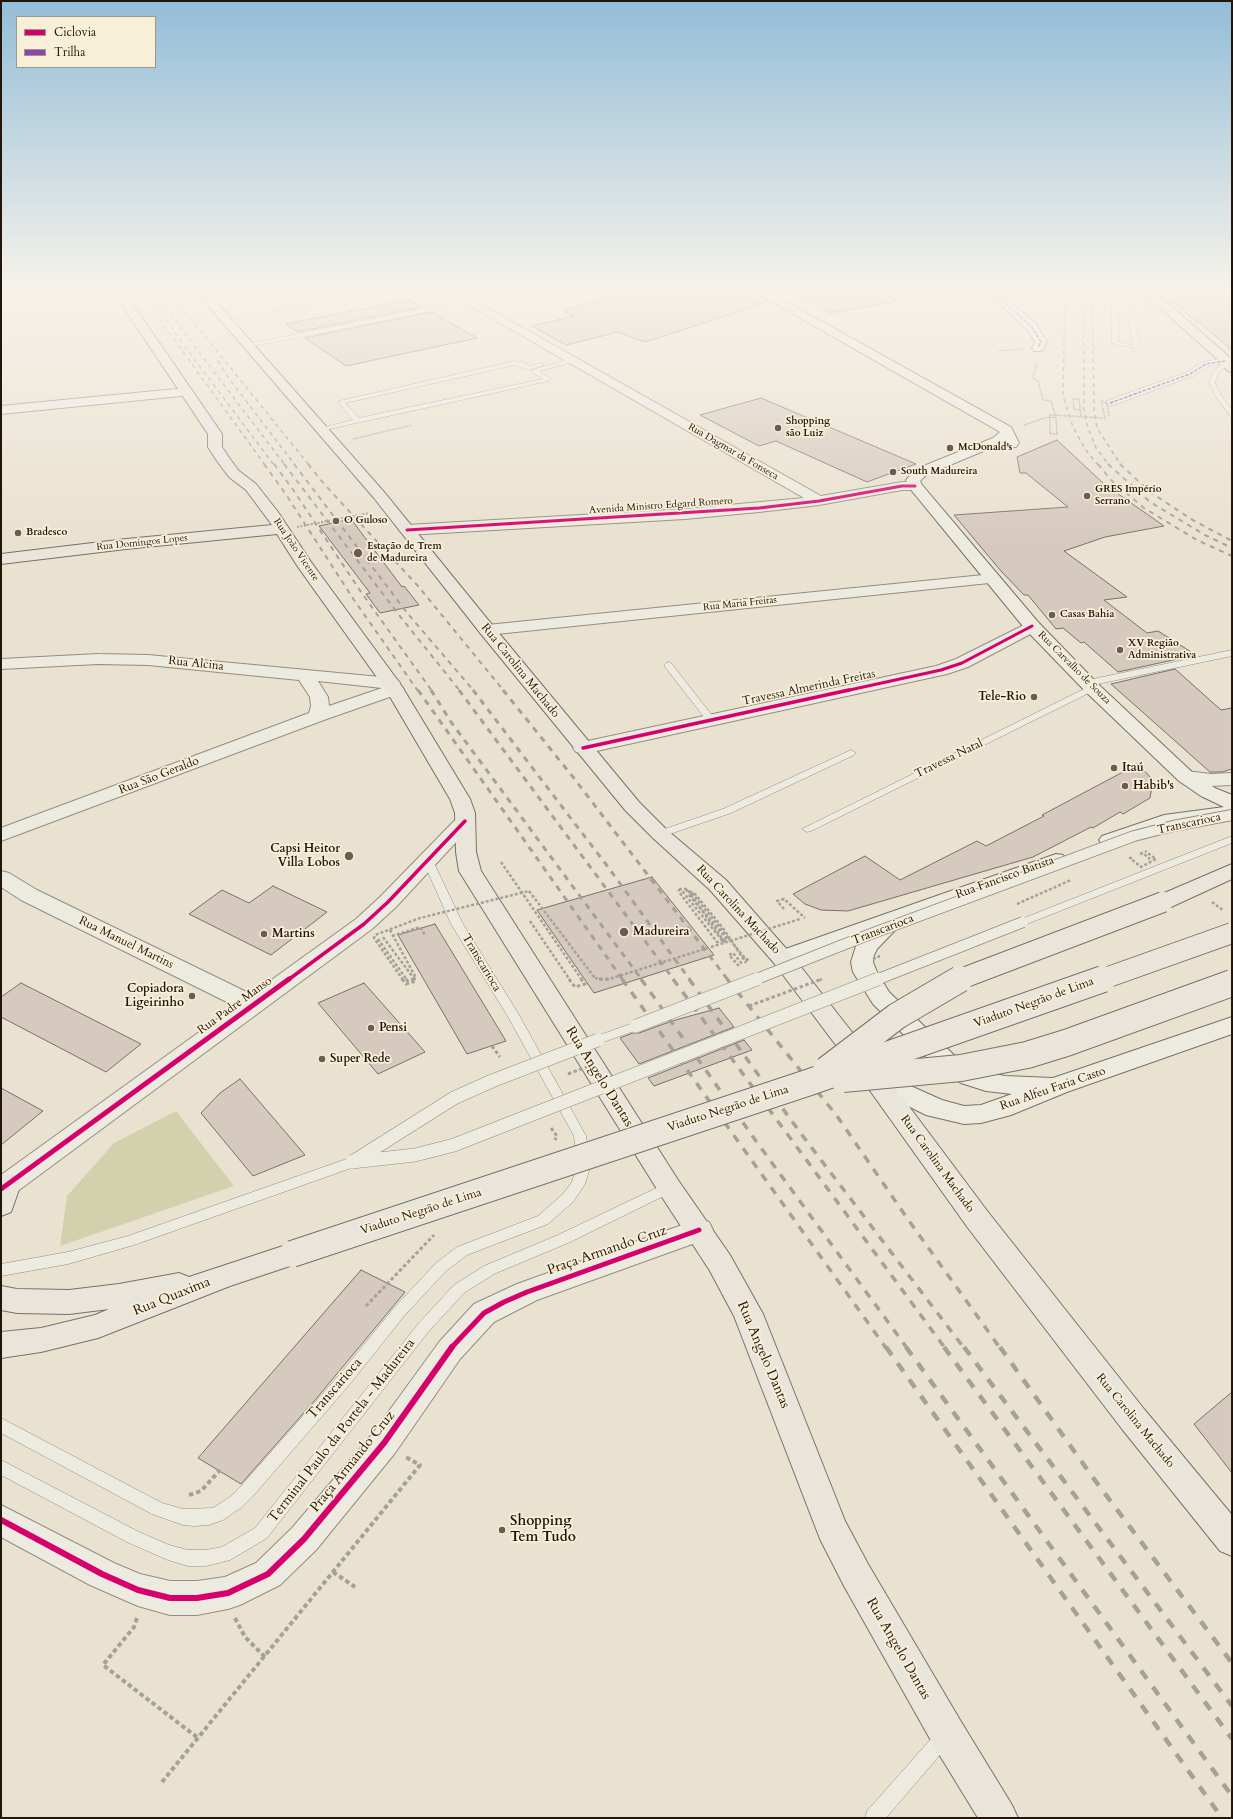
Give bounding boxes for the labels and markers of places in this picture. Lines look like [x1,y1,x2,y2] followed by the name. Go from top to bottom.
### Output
[786,416,830,440] place label: Shopping são Luiz
[773,423,783,433] marker: Shopping são Luiz
[958,442,1012,454] place label: McDonald's
[945,443,955,453] marker: McDonald's
[901,466,978,478] place label: South Madureira
[888,467,898,477] marker: South Madureira
[1095,484,1162,508] place label: GRES Império Serrano
[1082,491,1092,501] marker: GRES Império Serrano
[344,515,387,527] place label: O Guloso
[331,516,341,526] marker: O Guloso
[26,527,67,539] place label: Bradesco
[13,528,23,538] marker: Bradesco
[367,541,442,564] place label: Estação de Trem de Madureira
[352,547,364,559] marker: Estação de Trem de Madureira
[1060,609,1114,621] place label: Casas Bahia
[1047,610,1057,620] marker: Casas Bahia
[1128,638,1196,662] place label: XV Região Administrativa
[1115,645,1125,655] marker: XV Região Administrativa
[978,690,1026,704] place label: Tele-Rio
[1029,692,1039,702] marker: Tele-Rio
[1122,761,1144,775] place label: Itaú
[1109,763,1119,773] marker: Itaú
[1133,779,1174,793] place label: Habib's
[1120,781,1130,791] marker: Habib's
[270,842,340,870] place label: Capsi Heitor Villa Lobos
[343,850,355,862] marker: Capsi Heitor Villa Lobos
[633,925,690,939] place label: Madureira
[618,926,630,938] marker: Madureira
[272,927,315,941] place label: Martins
[259,929,269,939] marker: Martins
[125,982,184,1010] place label: Copiadora Ligeirinho
[187,991,197,1001] marker: Copiadora Ligeirinho
[379,1021,407,1035] place label: Pensi
[366,1023,376,1033] marker: Pensi
[330,1052,390,1066] place label: Super Rede
[317,1054,327,1064] marker: Super Rede
[510,1514,576,1546] place label: Shopping Tem Tudo
[497,1525,507,1535] marker: Shopping Tem Tudo

